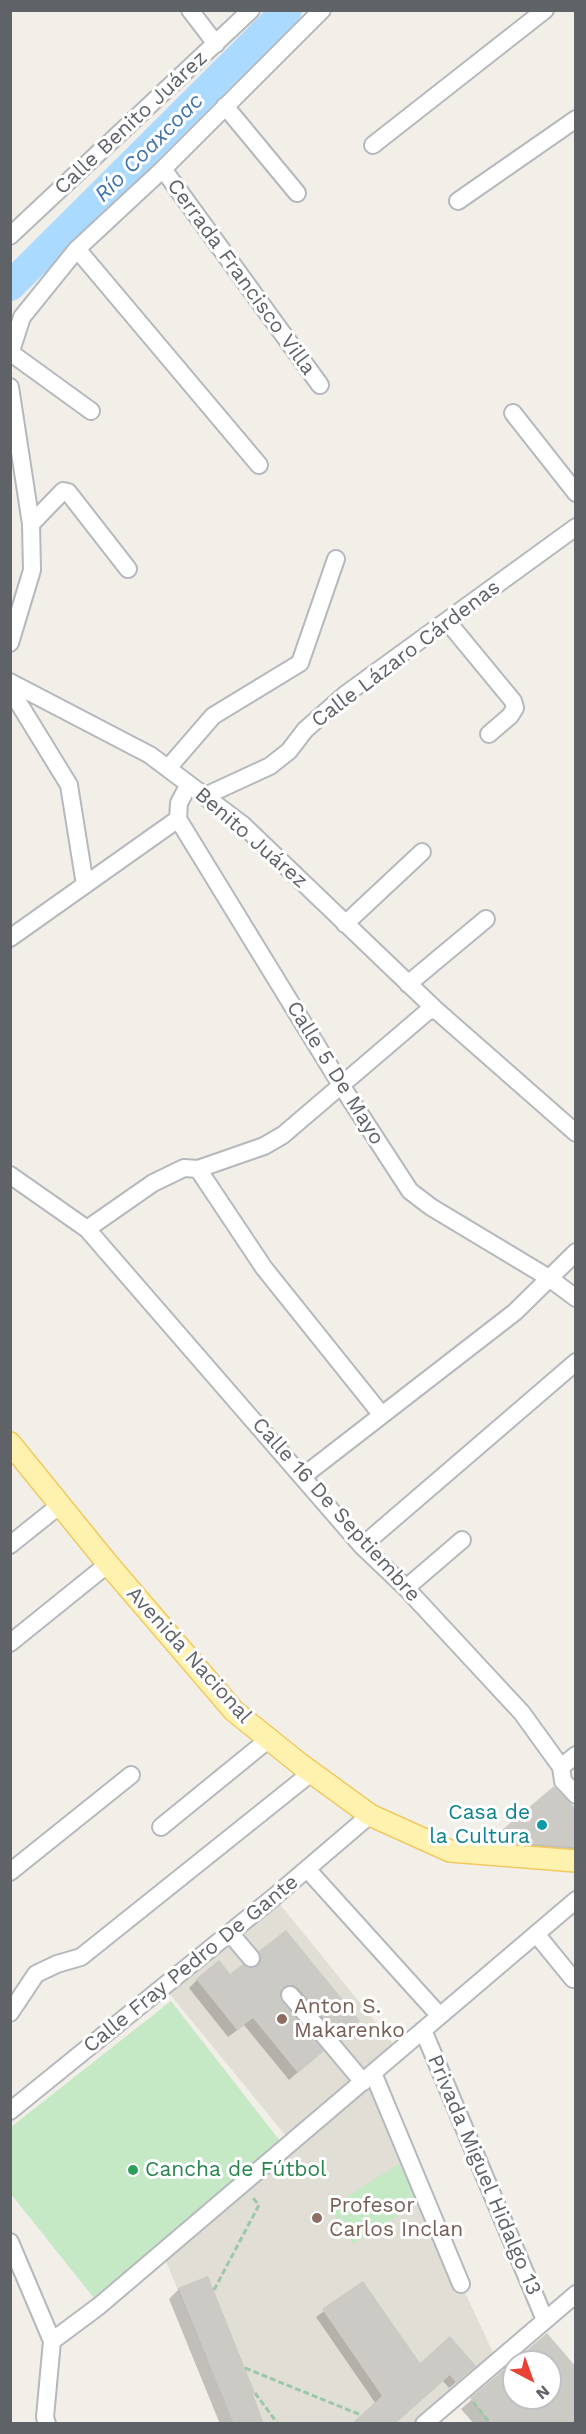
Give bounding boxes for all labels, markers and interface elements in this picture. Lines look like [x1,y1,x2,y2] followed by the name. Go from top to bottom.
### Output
[49,46,213,200] street label: Calle Benito Juárez
[89,88,209,208] water label: Río Coaxcoac
[161,174,321,380] street label: Cerrada Francisco Villa
[307,575,505,733] street label: Calle Lázaro Cárdenas
[189,782,313,894] street label: Benito Juárez
[281,996,389,1150] street label: Calle 5 De Mayo
[246,1413,426,1607] street label: Calle 16 De Septiembre
[121,1581,257,1729] street label: Avenida Nacional
[429,1800,530,1850] place label: Casa de la Cultura
[535,1818,549,1832] marker: Casa de la Cultura
[79,1870,303,2058] street label: Calle Fray Pedro De Gante
[294,1994,405,2044] place label: Anton S. Makarenko
[275,2012,289,2026] marker: Anton S. Makarenko
[422,2051,546,2299] street label: Privada Miguel Hidalgo 13
[145,2157,326,2183] place label: Cancha de Fútbol
[126,2163,140,2177] marker: Cancha de Fútbol
[329,2193,463,2243] place label: Profesor Carlos Inclan
[310,2211,324,2225] marker: Profesor Carlos Inclan
[502,2350,562,2410] north arrow
[532,2381,554,2404] text: N

